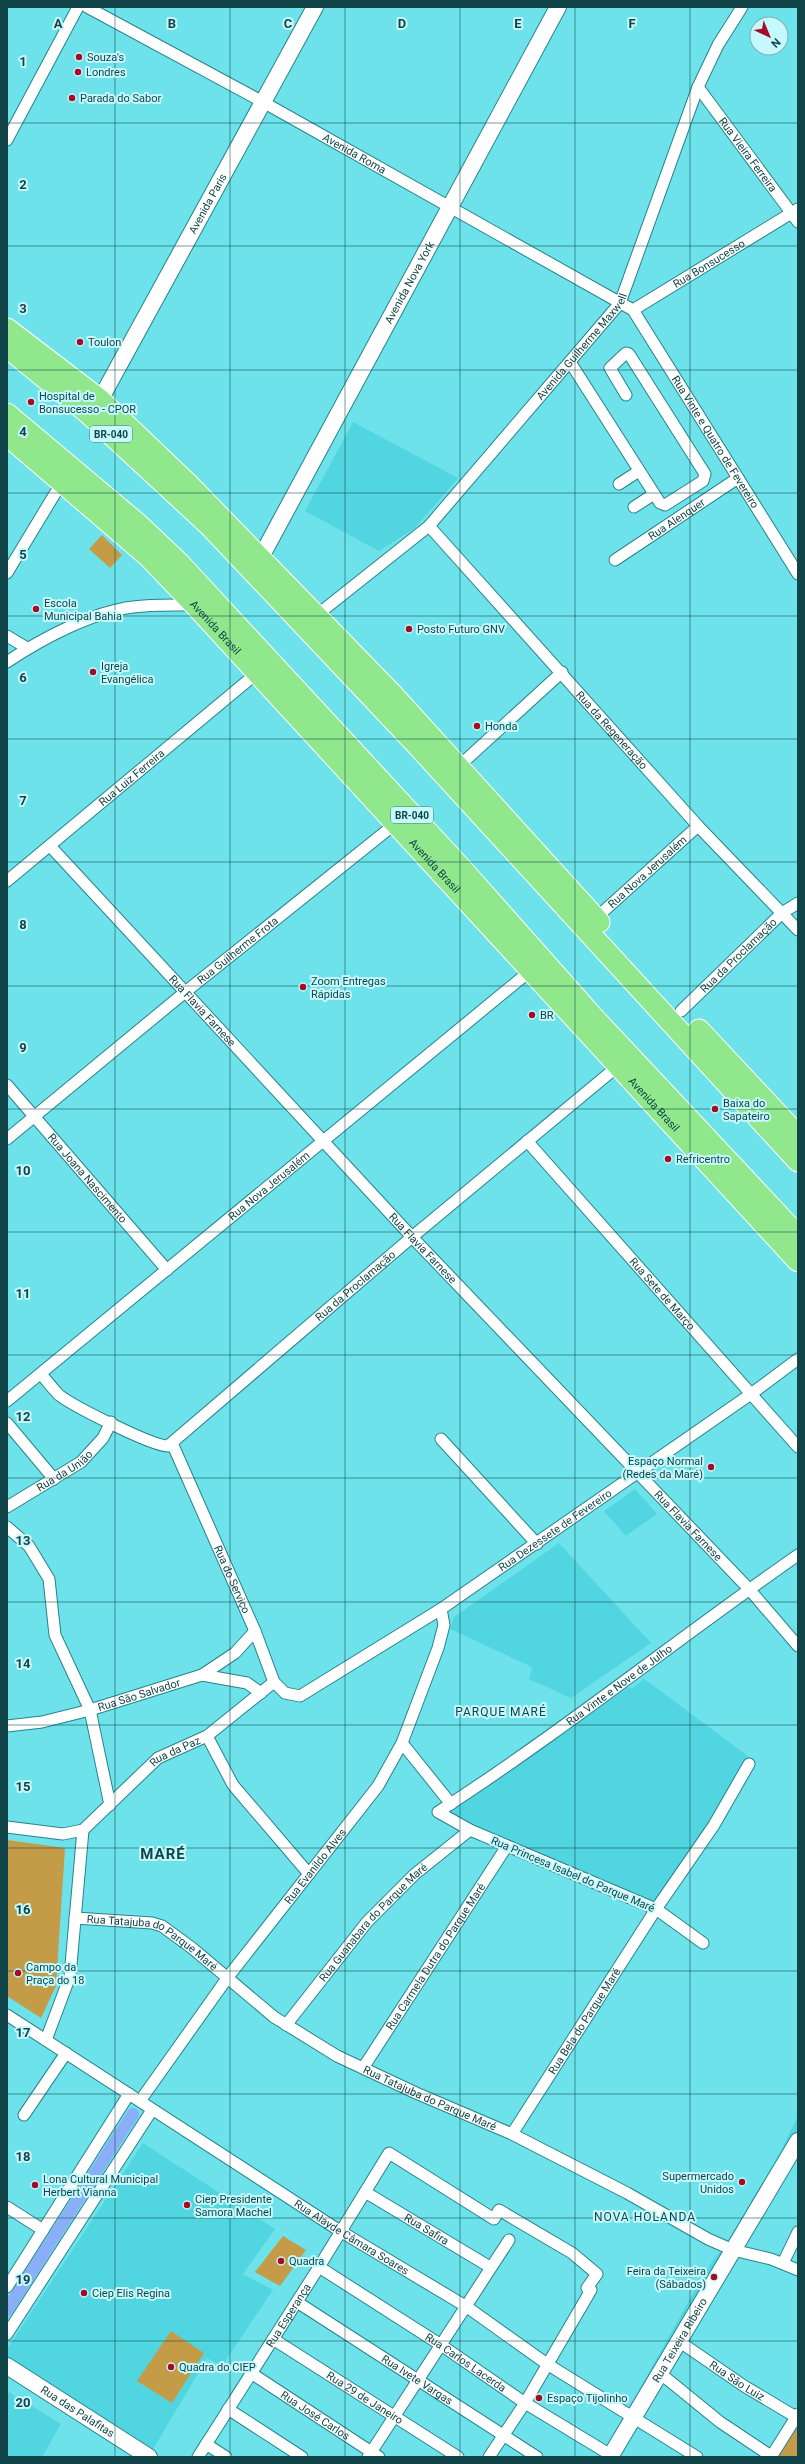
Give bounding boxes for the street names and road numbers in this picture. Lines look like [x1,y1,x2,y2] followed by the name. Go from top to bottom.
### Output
[716,115,779,195] street label: Rua Vieira Ferreira
[320,131,388,177] street label: Avenida Roma
[186,171,230,236] street label: Avenida Paris
[671,237,747,291] street label: Rua Bonsucesso
[382,239,437,326] street label: Avenida Nova York
[534,292,630,403] street label: Avenida Guilherme Maxwell
[669,374,761,511] street label: Rua Vinte e Quatro de Fevereiro
[90,426,132,442] road number: BR-040
[646,496,708,543] street label: Rua Alenquer
[187,598,243,658] street label: Avenida Brasil
[573,689,650,772] street label: Rua da Regeneração
[96,747,167,809] street label: Rua Luiz Ferreira
[391,807,433,823] road number: BR-040
[606,833,690,911] street label: Rua Nova Jerusalém
[406,836,463,896] street label: Avenida Brasil
[195,914,281,987] street label: Rua Guilherme Frota
[698,916,780,996] street label: Rua da Proclamação
[166,973,238,1049] street label: Rua Flavia Farnese
[625,1075,682,1135] street label: Avenida Brasil
[45,1131,129,1226] street label: Rua Joana Nascimento
[226,1149,312,1223] street label: Rua Nova Jerusalém
[386,1211,459,1286] street label: Rua Flavia Farnese
[313,1248,398,1324] street label: Rua da Proclamação
[626,1255,697,1333] street label: Rua Sete de Março
[34,1448,95,1494] street label: Rua da União
[496,1487,614,1574] street label: Rua Dezessete de Fevereiro
[651,1488,725,1564] street label: Rua Flavia Farnese
[211,1543,252,1616] street label: Rua do Serviço
[564,1642,675,1728] street label: Rua Vinte e Nove de Julho
[96,1676,182,1714] street label: Rua São Salvador
[147,1734,203,1769] street label: Rua da Paz
[282,1826,349,1907] street label: Rua Evanildo Alves
[489,1834,657,1915] street label: Rua Princesa Isabel do Parque Maré
[317,1861,430,1984] street label: Rua Guanabara do Parque Maré
[383,1881,488,2032] street label: Rua Carmela Dutra do Parque Maré
[86,1913,220,1974] street label: Rua Tatajuba do Parque Maré
[546,1966,623,2077] street label: Rua Bela do Parque Maré
[361,2063,498,2134] street label: Rua Tatajuba do Parque Maré
[292,2197,411,2278] street label: Rua Alayde Câmara Soares
[402,2211,451,2248] street label: Rua Safira
[264,2281,314,2350] street label: Rua Esperança
[650,2296,710,2385] street label: Rua Teixeira Ribeiro
[423,2331,508,2395] street label: Rua Carlos Lacerda
[379,2352,455,2408] street label: Rua Ivete Vargas
[707,2358,767,2404] street label: Rua São Luiz
[324,2369,405,2427] street label: Rua 29 de Janeiro
[38,2383,117,2440] street label: Rua das Palafitas
[278,2388,352,2443] street label: Rua José Carlos

